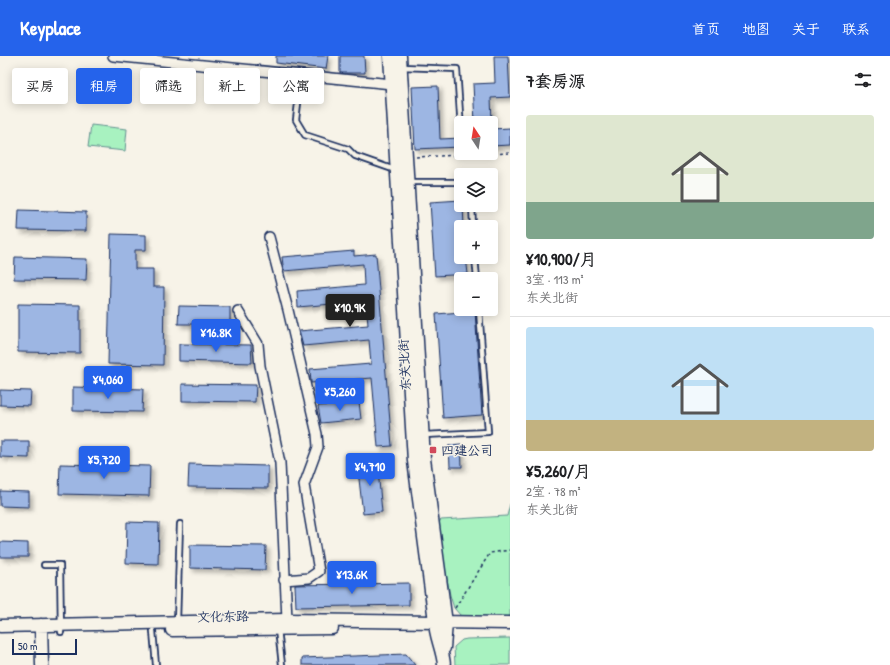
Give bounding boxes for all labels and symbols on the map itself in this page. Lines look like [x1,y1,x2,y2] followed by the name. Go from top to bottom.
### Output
[454,116,498,160] north arrow
[317,294,383,328] pin: ¥10.9K
[183,319,249,353] pin: ¥16.8K
[394,339,414,391] street label: 东关北街
[75,366,141,400] pin: ¥4,060
[307,378,373,412] pin: ¥5,260
[441,441,493,459] place label: 四建公司
[428,445,438,455] marker: 四建公司
[71,446,137,480] pin: ¥5,720
[337,453,403,487] pin: ¥4,710
[319,561,385,595] pin: ¥13.6K
[197,607,249,625] street label: 文化东路
[12,637,77,656] scale bar

